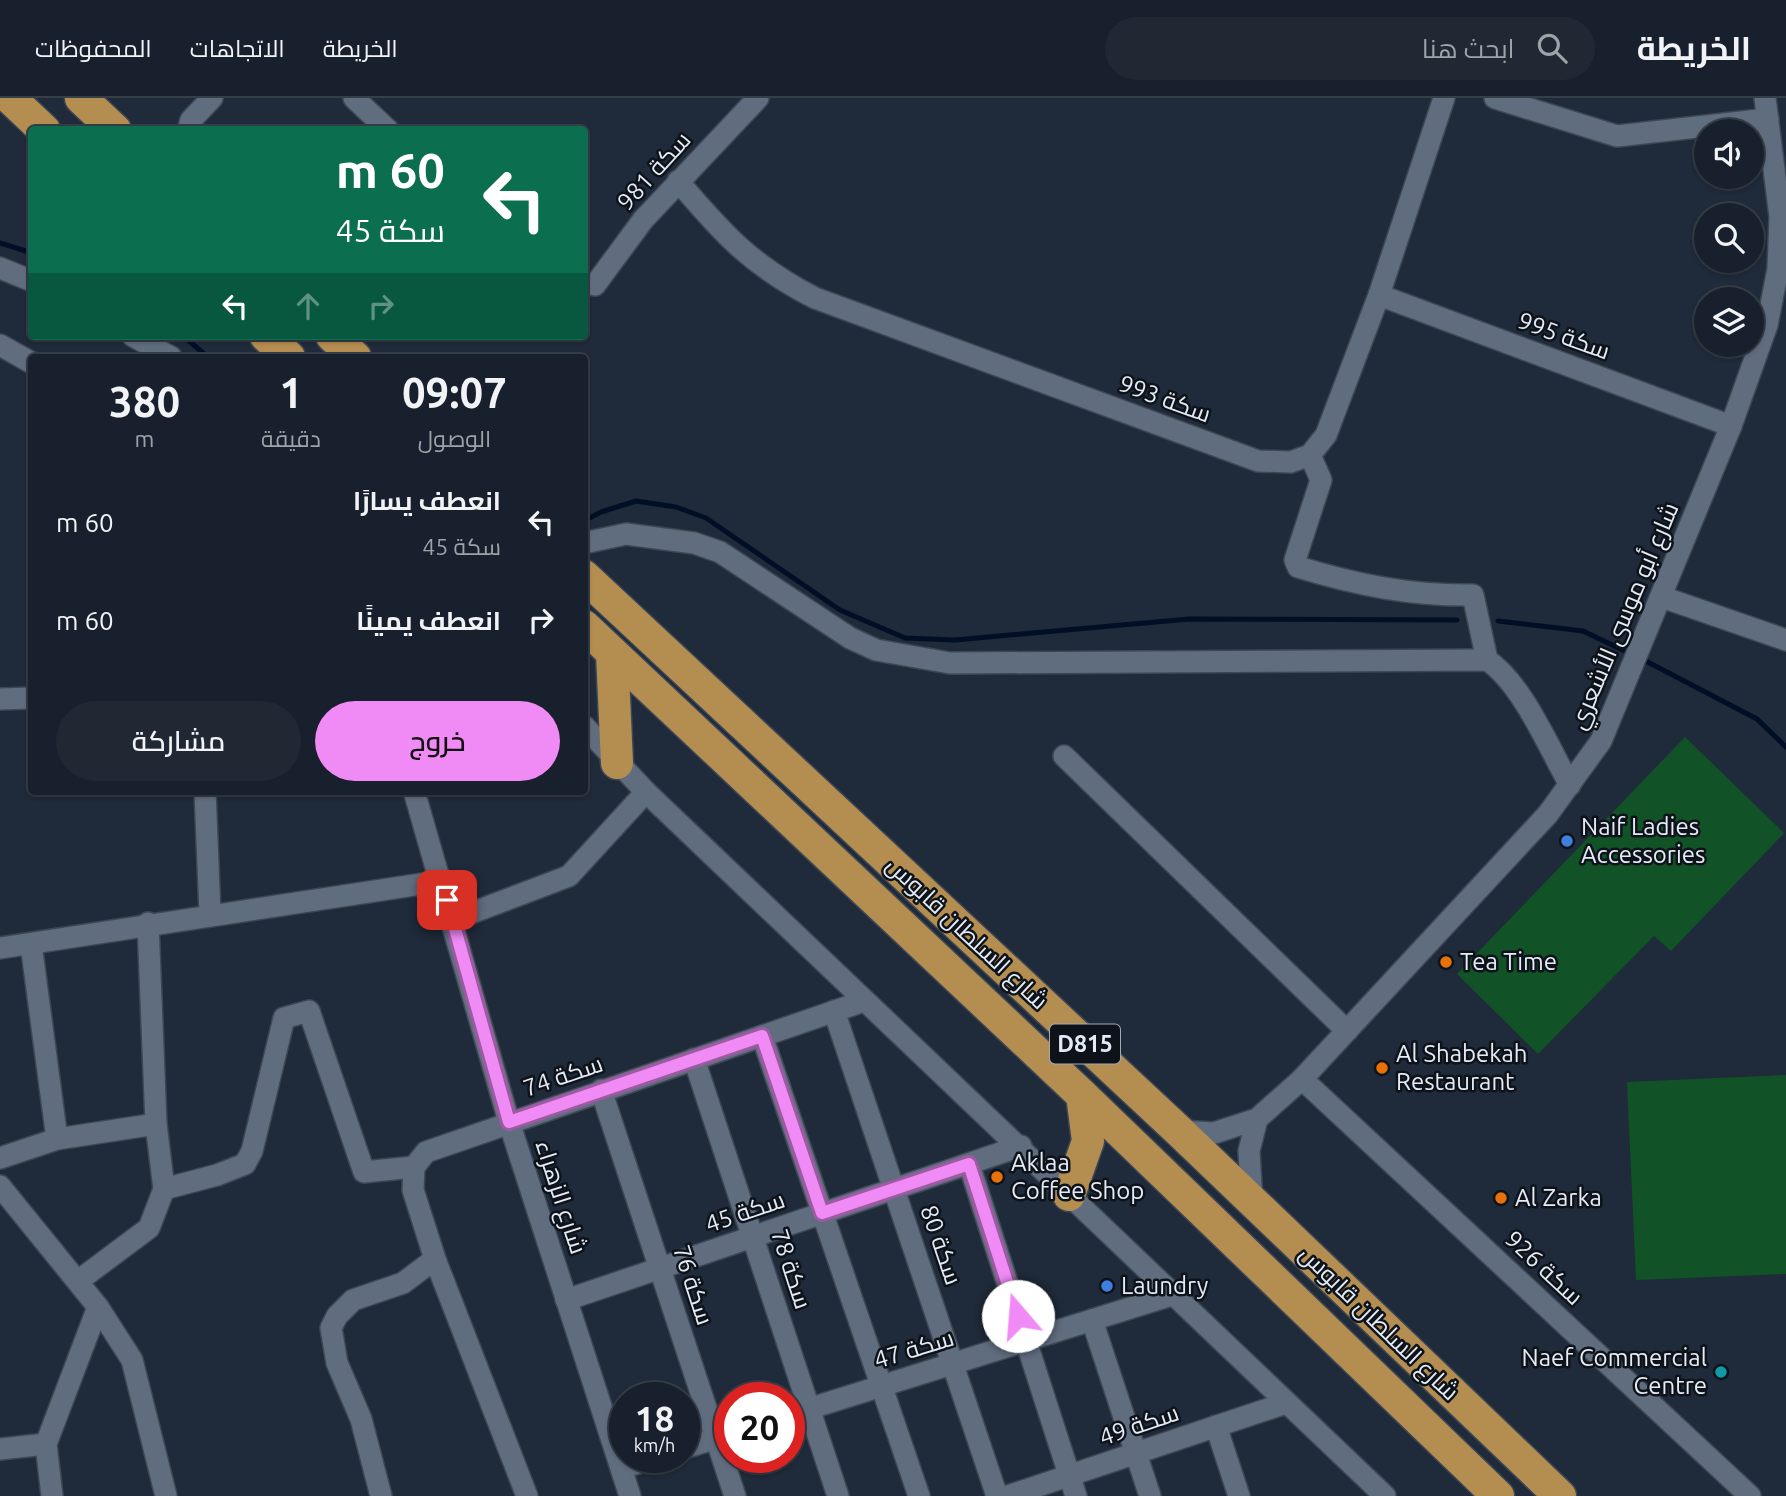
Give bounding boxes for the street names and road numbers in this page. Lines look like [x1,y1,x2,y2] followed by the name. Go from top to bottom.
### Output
[612,126,696,215] street label: سكة 981
[1515,306,1614,365] street label: سكة 995
[1116,369,1215,428] street label: سكة 993
[1562,498,1688,735] street label: شارع أبو موسى الأشعري
[879,851,1054,1017] street label: شارع السلطان قابوس
[1050,1024,1120,1063] road number: D815
[520,1049,606,1102] street label: سكة 74
[528,1137,593,1258] street label: شارع الزهراء
[702,1185,788,1238] street label: سكة 45
[915,1202,968,1288] street label: سكة 80
[1500,1225,1589,1310] street label: سكة 926
[766,1226,817,1312] street label: سكة 78
[1292,1240,1464,1408] street label: شارع السلطان قابوس
[668,1242,719,1328] street label: سكة 76
[871,1324,957,1373] street label: سكة 47
[1096,1398,1182,1451] street label: سكة 49

